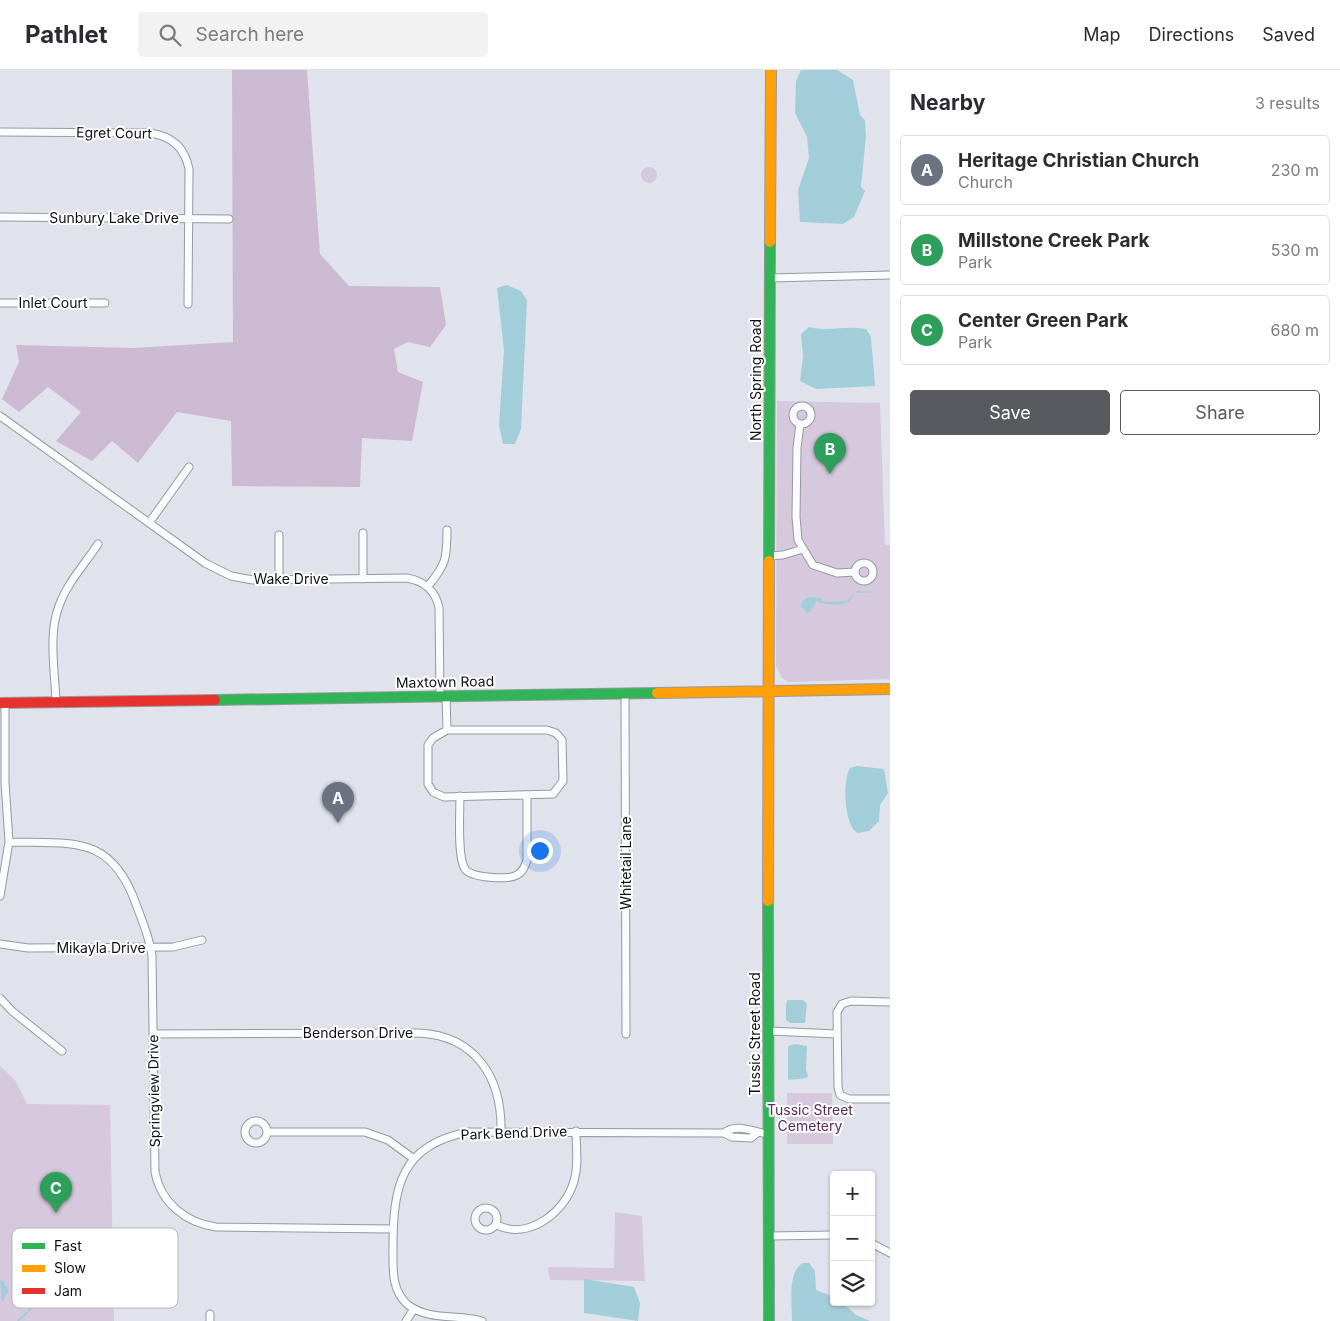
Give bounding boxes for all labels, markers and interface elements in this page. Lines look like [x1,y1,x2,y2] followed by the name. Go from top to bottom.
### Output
[138,12,488,57] search box
[25,20,108,49] text: Pathlet
[156,21,184,49] icon: search
[196,23,304,46] text: Search here
[1083,24,1121,45] text: Map
[1149,24,1234,45] text: Directions
[1262,24,1315,45] text: Saved
[910,90,985,115] text: Nearby
[1255,93,1320,113] text: 3 results
[76,123,152,142] street label: Egret Court
[958,149,1199,172] text: Heritage Christian Church
[921,160,933,180] text: A
[1271,160,1319,180] text: 230 m
[958,172,1013,192] text: Church
[49,209,179,226] street label: Sunbury Lake Drive
[958,229,1150,252] text: Millstone Creek Park
[922,240,932,260] text: B
[1271,240,1319,260] text: 530 m
[958,252,992,272] text: Park
[18,294,88,311] street label: Inlet Court
[958,309,1128,332] text: Center Green Park
[747,319,764,441] street label: North Spring Road
[921,320,933,340] text: C
[1271,320,1319,340] text: 680 m
[958,332,992,352] text: Park
[910,390,1110,435] button: Save
[1120,390,1320,435] button: Share
[814,433,846,474] pin: B
[253,570,329,587] street label: Wake Drive
[396,672,494,691] street label: Maxtown Road
[322,782,354,823] pin: A
[617,816,634,910] street label: Whitetail Lane
[527,838,553,864] your location
[56,939,146,956] street label: Mikayla Drive
[746,972,763,1096] street label: Tussic Street Road
[303,1024,413,1041] street label: Benderson Drive
[144,1035,163,1147] street label: Springview Drive
[767,1101,853,1134] park label: Tussic Street Cemetery
[460,1122,568,1143] street label: Park Bend Drive
[830,1171,875,1306] map controls
[830,1171,875,1216] button: +
[40,1172,72,1213] pin: C
[830,1216,875,1261] button: −
[12,1228,178,1308] legend
[54,1237,82,1254] text: Fast
[54,1259,86,1276] text: Slow
[830,1261,875,1306] button: layers
[54,1282,82,1299] text: Jam

